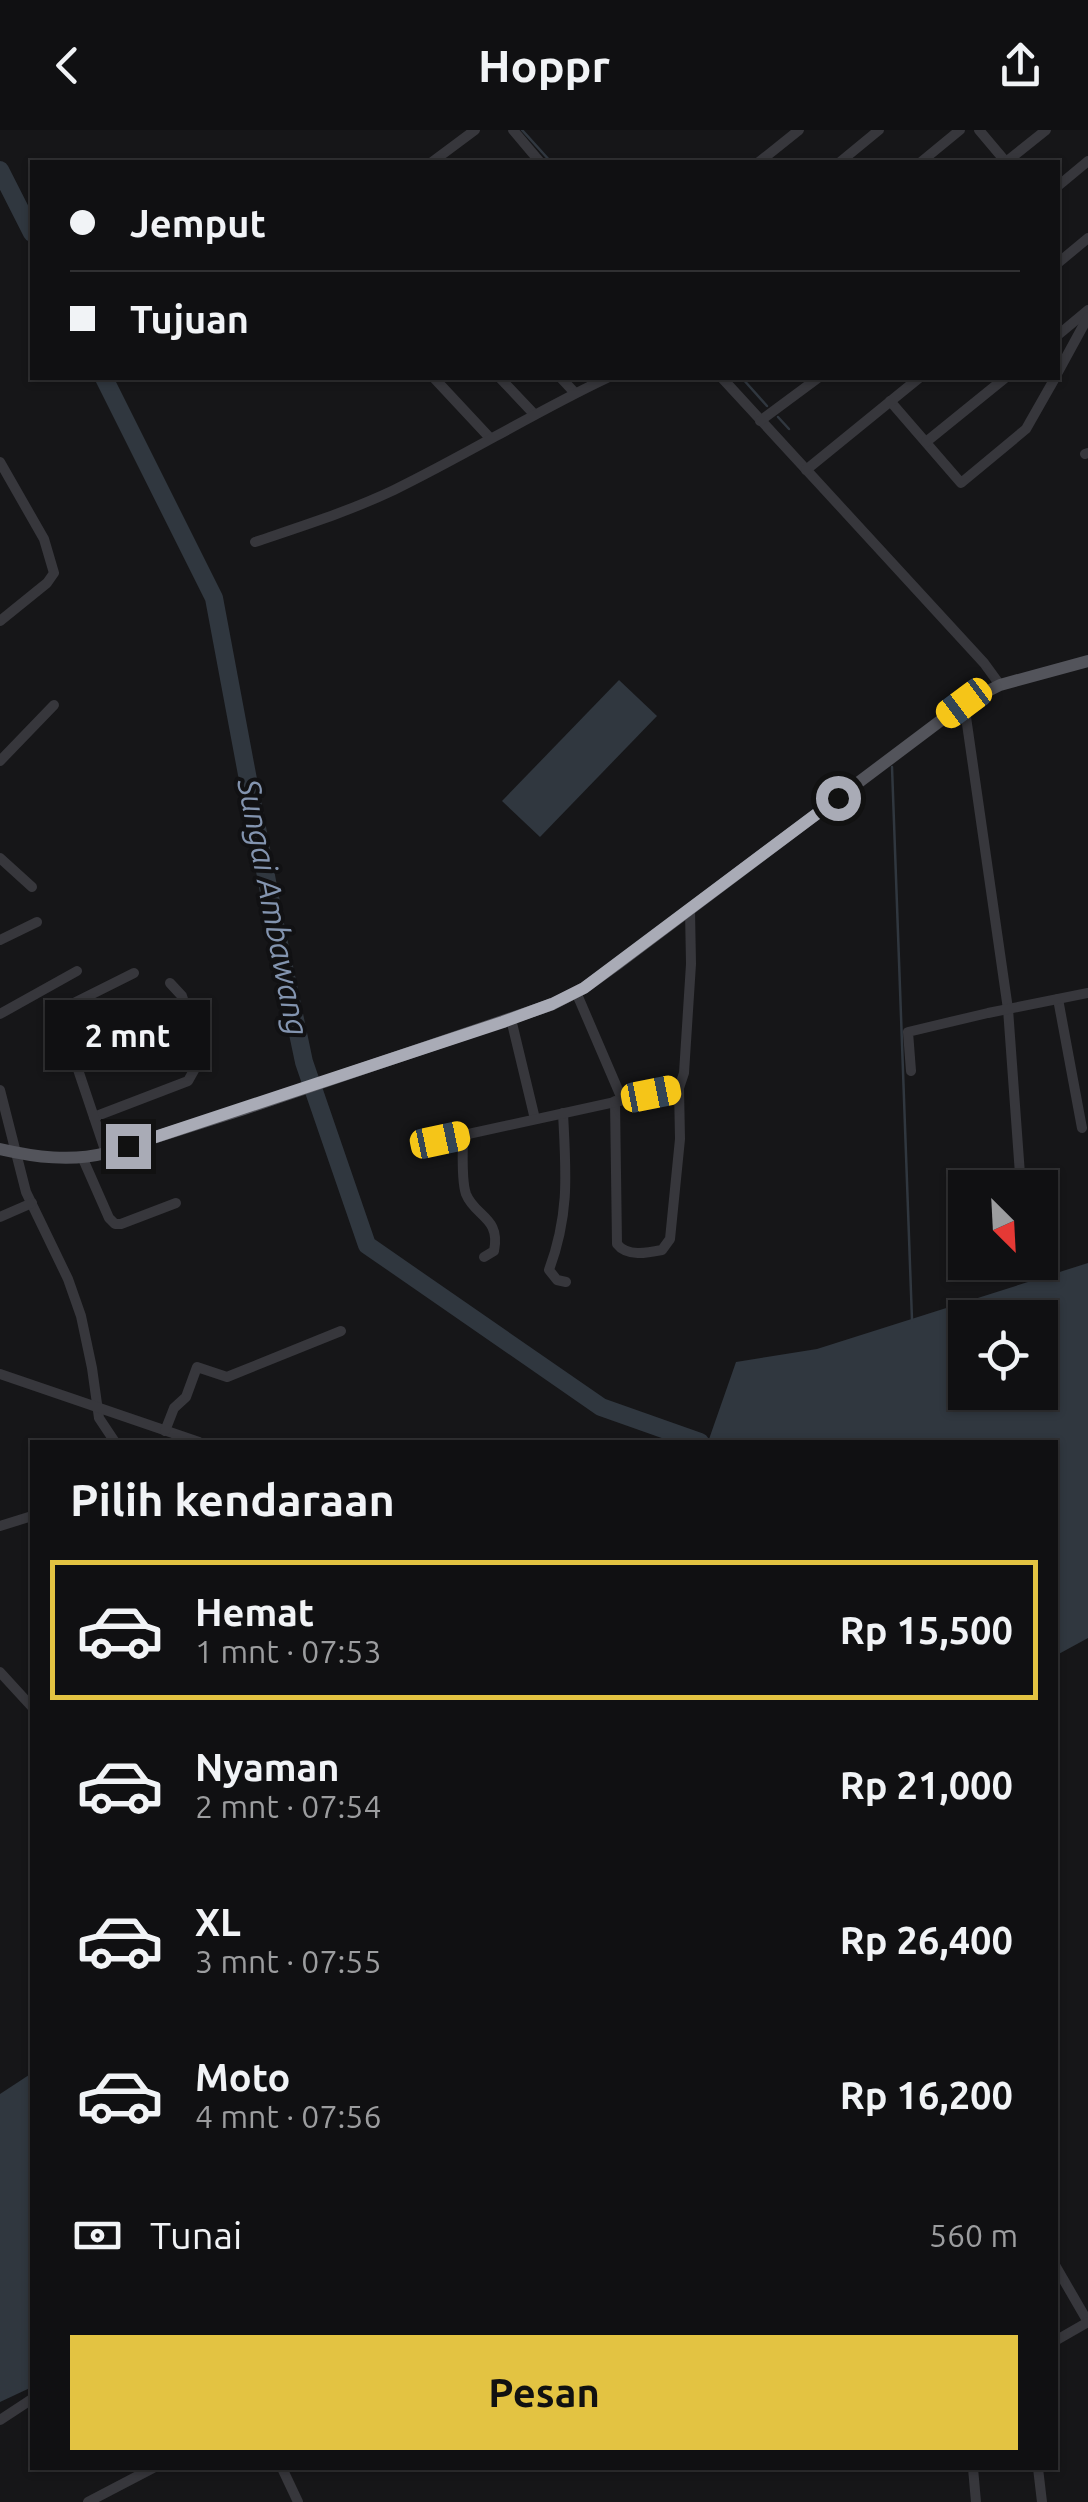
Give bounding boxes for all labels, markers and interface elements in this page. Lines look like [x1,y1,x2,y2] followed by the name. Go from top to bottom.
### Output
[40,38,95,93] icon: back
[993,38,1048,93] icon: share
[478,40,610,91] text: Hoppr
[130,202,266,244] text: Jemput
[130,298,249,340] text: Tujuan
[931,673,997,733] car
[231,775,317,1038] water label: Sungai Ambawang
[816,776,861,821] route start
[46,1001,210,1071] callout: 2 mnt
[85,1017,170,1053] text: 2 mnt
[619,1074,683,1114] car
[408,1119,472,1161] car
[106,1124,151,1169] route end
[948,1170,1058,1280] north arrow
[948,1170,1058,1410] map controls
[948,1300,1058,1410] button: locate
[70,1474,395,1525] text: Pilih kendaraan
[75,1585,165,1675] icon: car
[195,1591,314,1633] text: Hemat
[840,1609,1013,1651] text: Rp 15,500
[195,1633,381,1669] text: 1 mnt · 07:53
[75,1740,165,1830] icon: car
[195,1746,340,1788] text: Nyaman
[840,1764,1013,1806] text: Rp 21,000
[195,1788,381,1824] text: 2 mnt · 07:54
[75,1895,165,1985] icon: car
[195,1901,241,1943] text: XL
[840,1919,1013,1961] text: Rp 26,400
[195,1943,381,1979] text: 3 mnt · 07:55
[75,2050,165,2140] icon: car
[195,2056,290,2098] text: Moto
[840,2074,1013,2116] text: Rp 16,200
[195,2098,381,2134] text: 4 mnt · 07:56
[70,2208,125,2263] icon: cash
[150,2214,242,2256] text: Tunai
[929,2217,1018,2253] text: 560 m
[70,2335,1018,2450] button: Pesan

